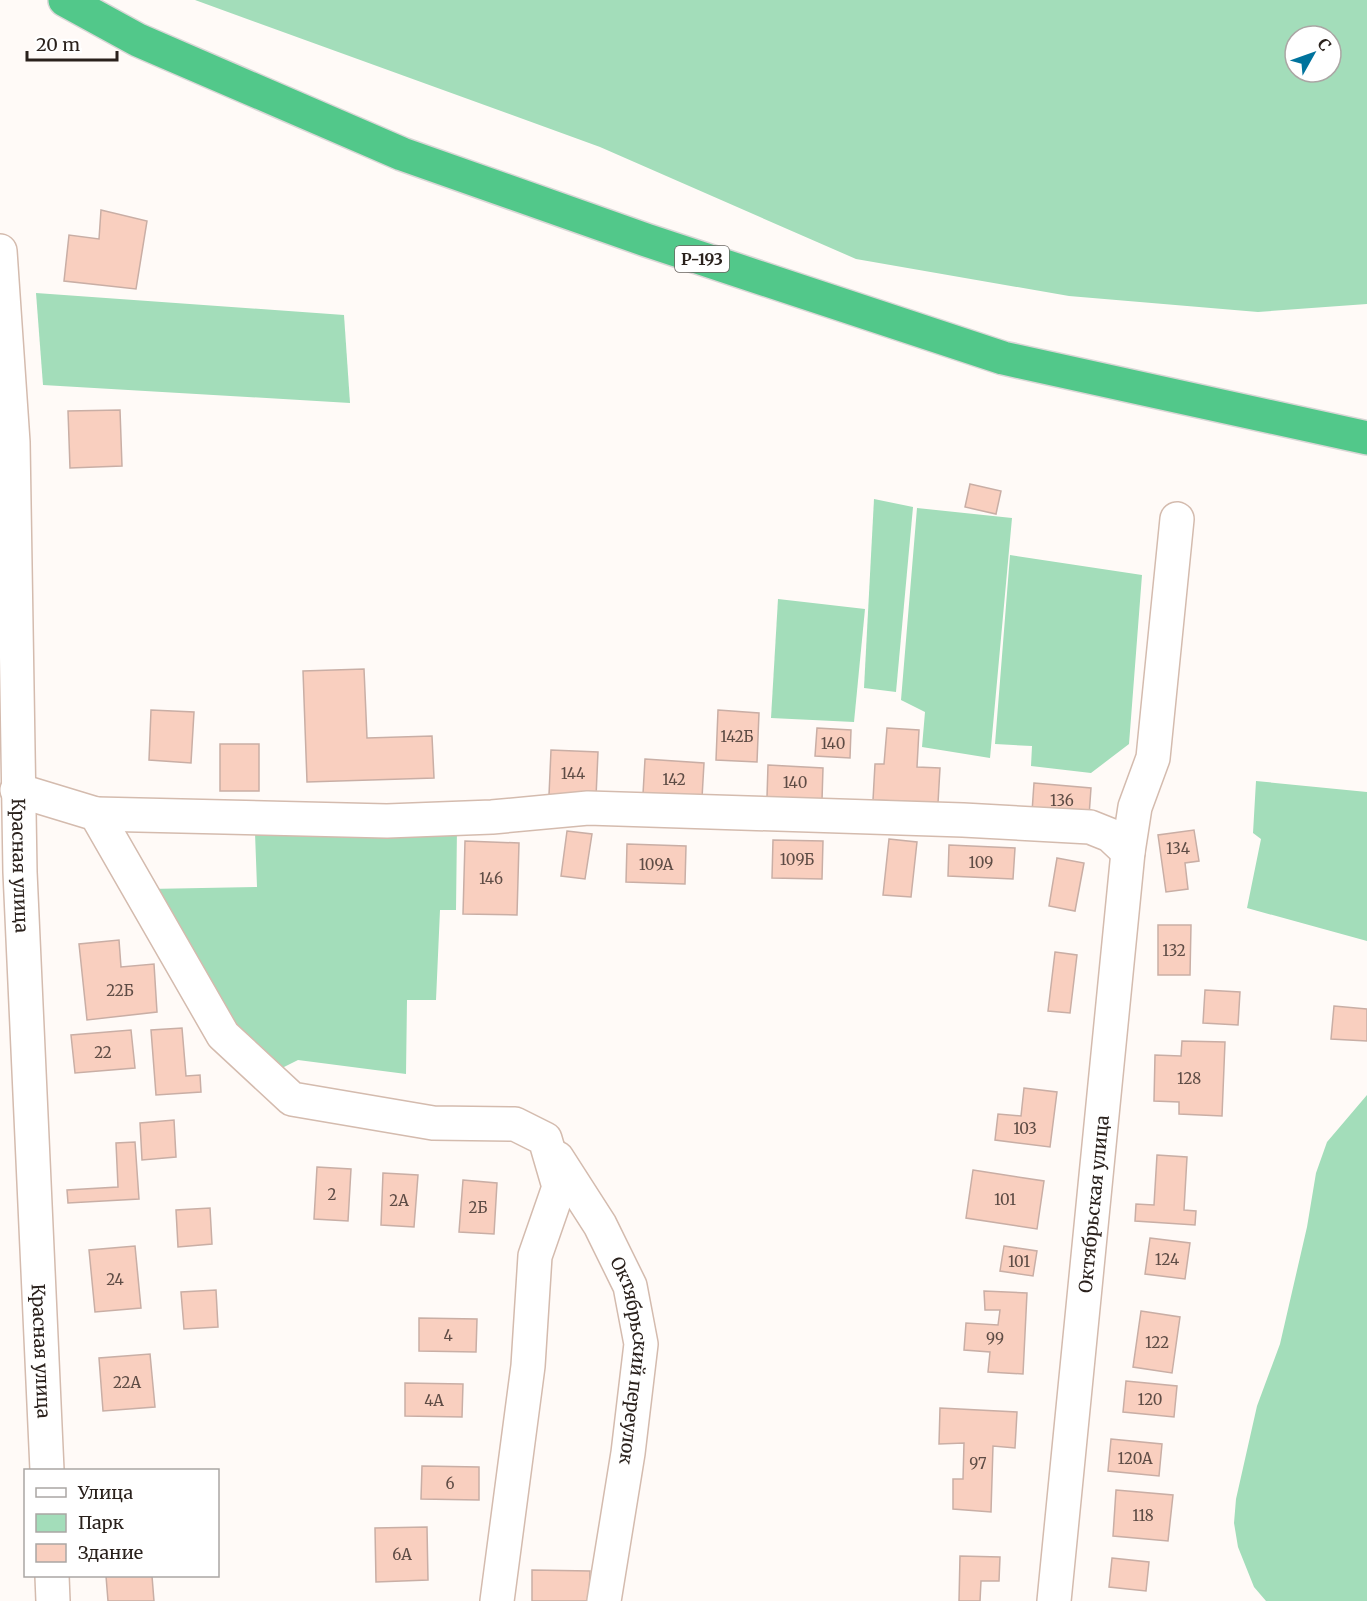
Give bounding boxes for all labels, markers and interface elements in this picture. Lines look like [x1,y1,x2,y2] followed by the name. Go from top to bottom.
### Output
[27,24,117,62] scale bar
[1283,24,1343,84] north arrow
[36,33,80,56] text: 20 m
[1313,34,1336,55] text: С
[675,246,729,272] road number: Р-193
[720,727,754,746] house number: 142Б
[821,734,845,753] house number: 140
[561,764,585,783] house number: 144
[662,770,686,789] house number: 142
[783,773,807,792] house number: 140
[1050,791,1074,810] house number: 136
[7,798,34,934] street label: Красная улица
[1166,839,1190,858] house number: 134
[780,850,814,869] house number: 109Б
[969,853,993,872] house number: 109
[639,855,674,874] house number: 109А
[479,869,503,888] house number: 146
[1162,941,1186,960] house number: 132
[106,981,134,1000] house number: 22Б
[94,1043,112,1062] house number: 22
[1177,1069,1201,1088] house number: 128
[1073,1114,1113,1294] street label: Октябрьская улица
[1013,1119,1037,1138] house number: 103
[328,1185,337,1204] house number: 2
[994,1190,1016,1209] house number: 101
[389,1191,409,1210] house number: 2А
[469,1198,487,1217] house number: 2Б
[1155,1250,1179,1269] house number: 124
[606,1252,653,1467] street label: Октябрьский переулок
[1008,1252,1030,1271] house number: 101
[106,1270,124,1289] house number: 24
[27,1283,56,1419] street label: Красная улица
[443,1326,453,1345] house number: 4
[986,1329,1004,1348] house number: 99
[1145,1333,1169,1352] house number: 122
[113,1373,142,1392] house number: 22А
[1138,1390,1162,1409] house number: 120
[424,1391,444,1410] house number: 4А
[1117,1449,1153,1468] house number: 120А
[969,1454,987,1473] house number: 97
[24,1469,219,1577] legend
[445,1474,455,1493] house number: 6
[77,1481,133,1504] text: Улица
[1132,1506,1154,1525] house number: 118
[78,1511,124,1534] text: Парк
[78,1541,143,1564] text: Здание
[392,1545,412,1564] house number: 6А

